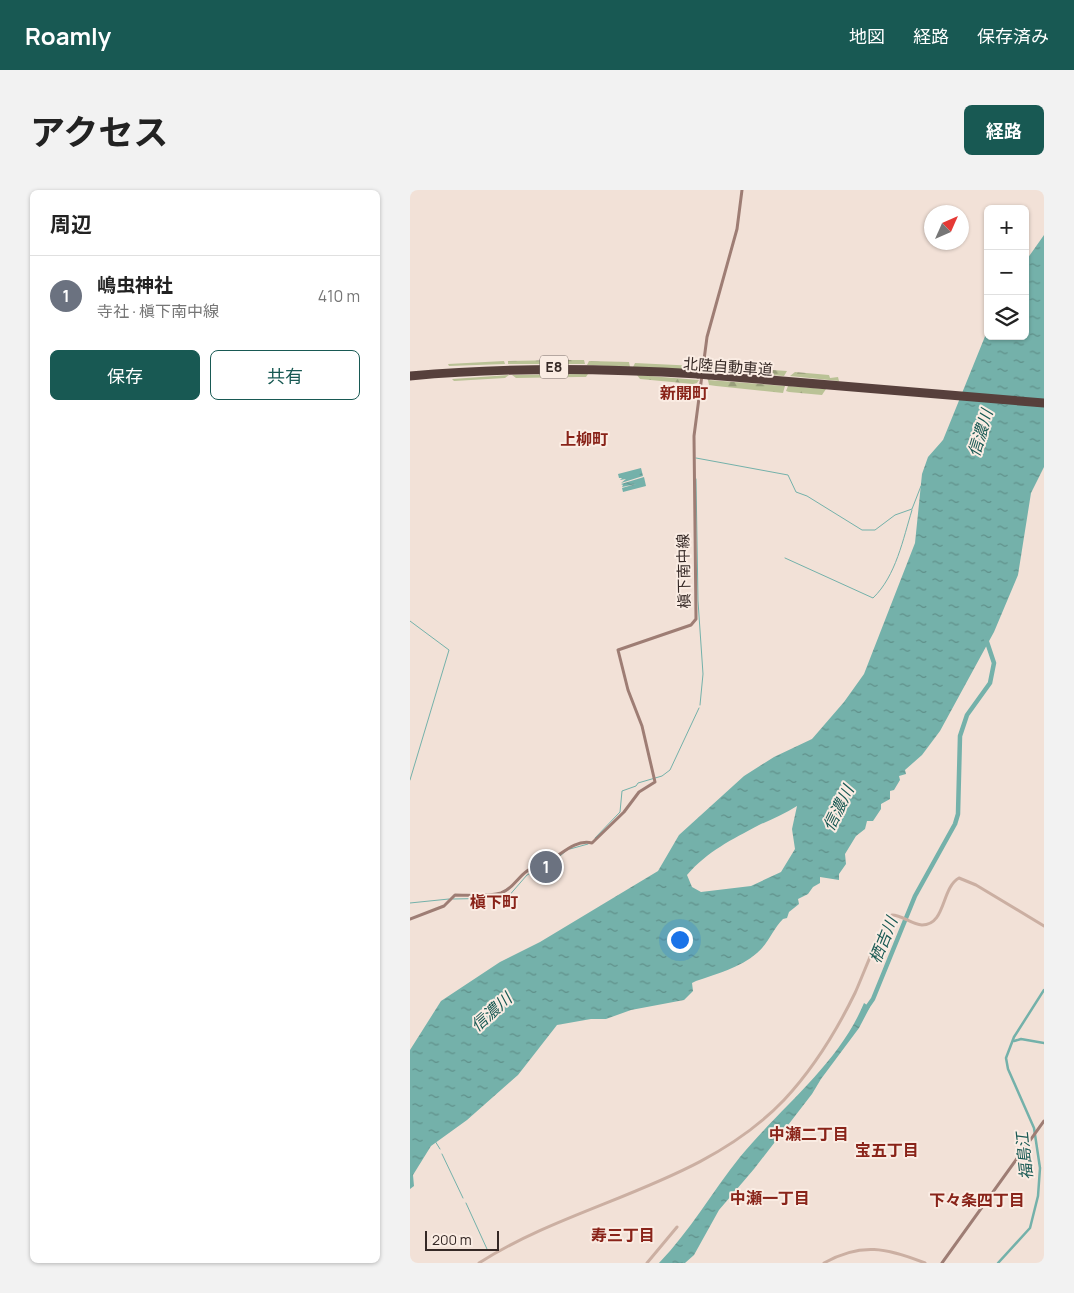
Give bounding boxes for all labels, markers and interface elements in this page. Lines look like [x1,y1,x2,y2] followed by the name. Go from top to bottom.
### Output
[25,19,111,52] text: Roamly
[849,24,885,48] text: 地図
[913,24,949,48] text: 経路
[977,24,1049,48] text: 保存済み
[964,105,1044,155] button: 経路
[30,108,168,156] text: アクセス
[924,205,969,250] north arrow
[984,205,1029,340] map controls
[984,205,1029,250] button: +
[50,210,92,238] text: 周辺
[984,250,1029,295] button: −
[97,272,173,298] text: 嶋虫神社
[62,285,70,307] text: 1
[318,285,360,307] text: 410 m
[984,295,1029,340] button: layers
[97,300,219,322] text: 寺社 · 槇下南中線
[50,350,200,400] button: 保存
[210,350,360,400] button: 共有
[682,353,774,380] street label: 北陸自動車道
[540,356,568,378] road number: E8
[660,382,708,404] district label: 新開町
[962,405,998,459] water label: 信濃川
[560,428,608,450] district label: 上柳町
[672,533,695,609] street label: 槇下南中線
[818,780,859,834] water label: 信濃川
[530,848,562,886] pin: 1
[470,891,518,913] district label: 槇下町
[864,912,903,966] water label: 栖吉川
[667,927,693,953] your location
[466,986,518,1036] water label: 信濃川
[769,1123,849,1145] district label: 中瀬二丁目
[1010,1129,1037,1181] water label: 福島江
[855,1139,919,1161] district label: 宝五丁目
[730,1187,810,1209] district label: 中瀬一丁目
[929,1189,1025,1211] district label: 下々条四丁目
[591,1224,655,1246] district label: 寿三丁目
[425,1228,499,1251] scale bar
[432,1230,472,1249] text: 200 m

